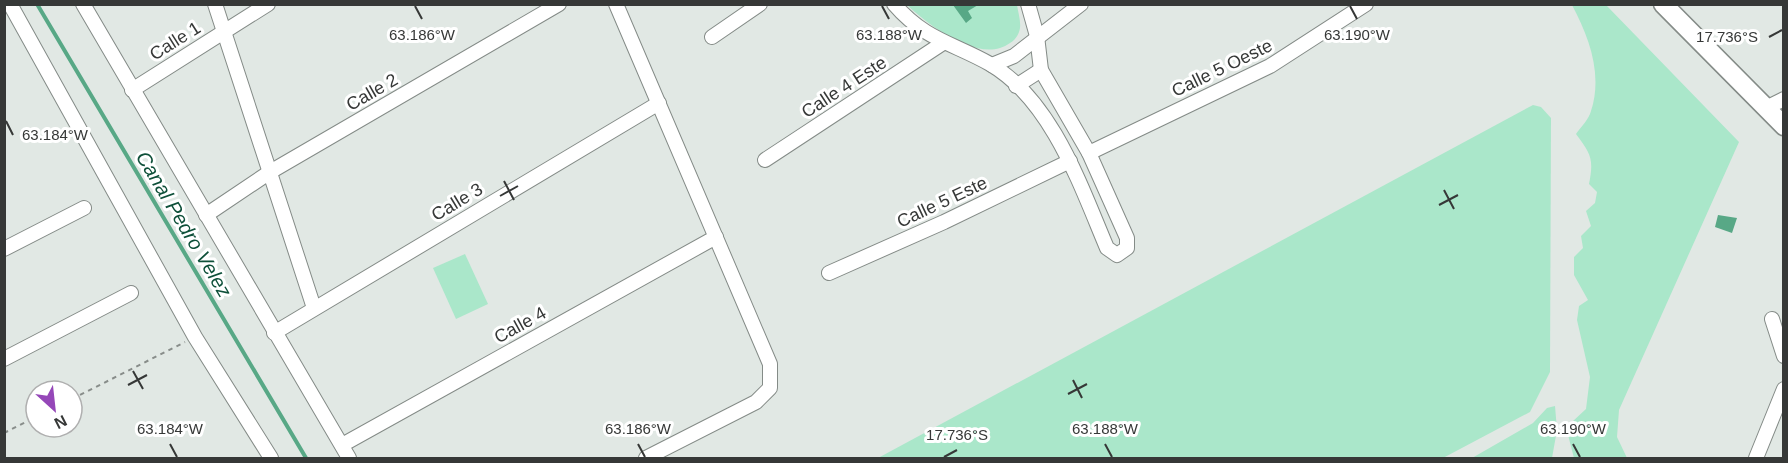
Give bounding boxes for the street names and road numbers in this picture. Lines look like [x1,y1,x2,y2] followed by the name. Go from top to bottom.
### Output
[146,18,204,64] street label: Calle 1
[1169,35,1275,101] street label: Calle 5 Oeste
[798,52,890,122] street label: Calle 4 Este
[343,69,401,115] street label: Calle 2
[894,172,990,232] street label: Calle 5 Este
[428,179,486,225] street label: Calle 3
[491,303,549,347] street label: Calle 4

